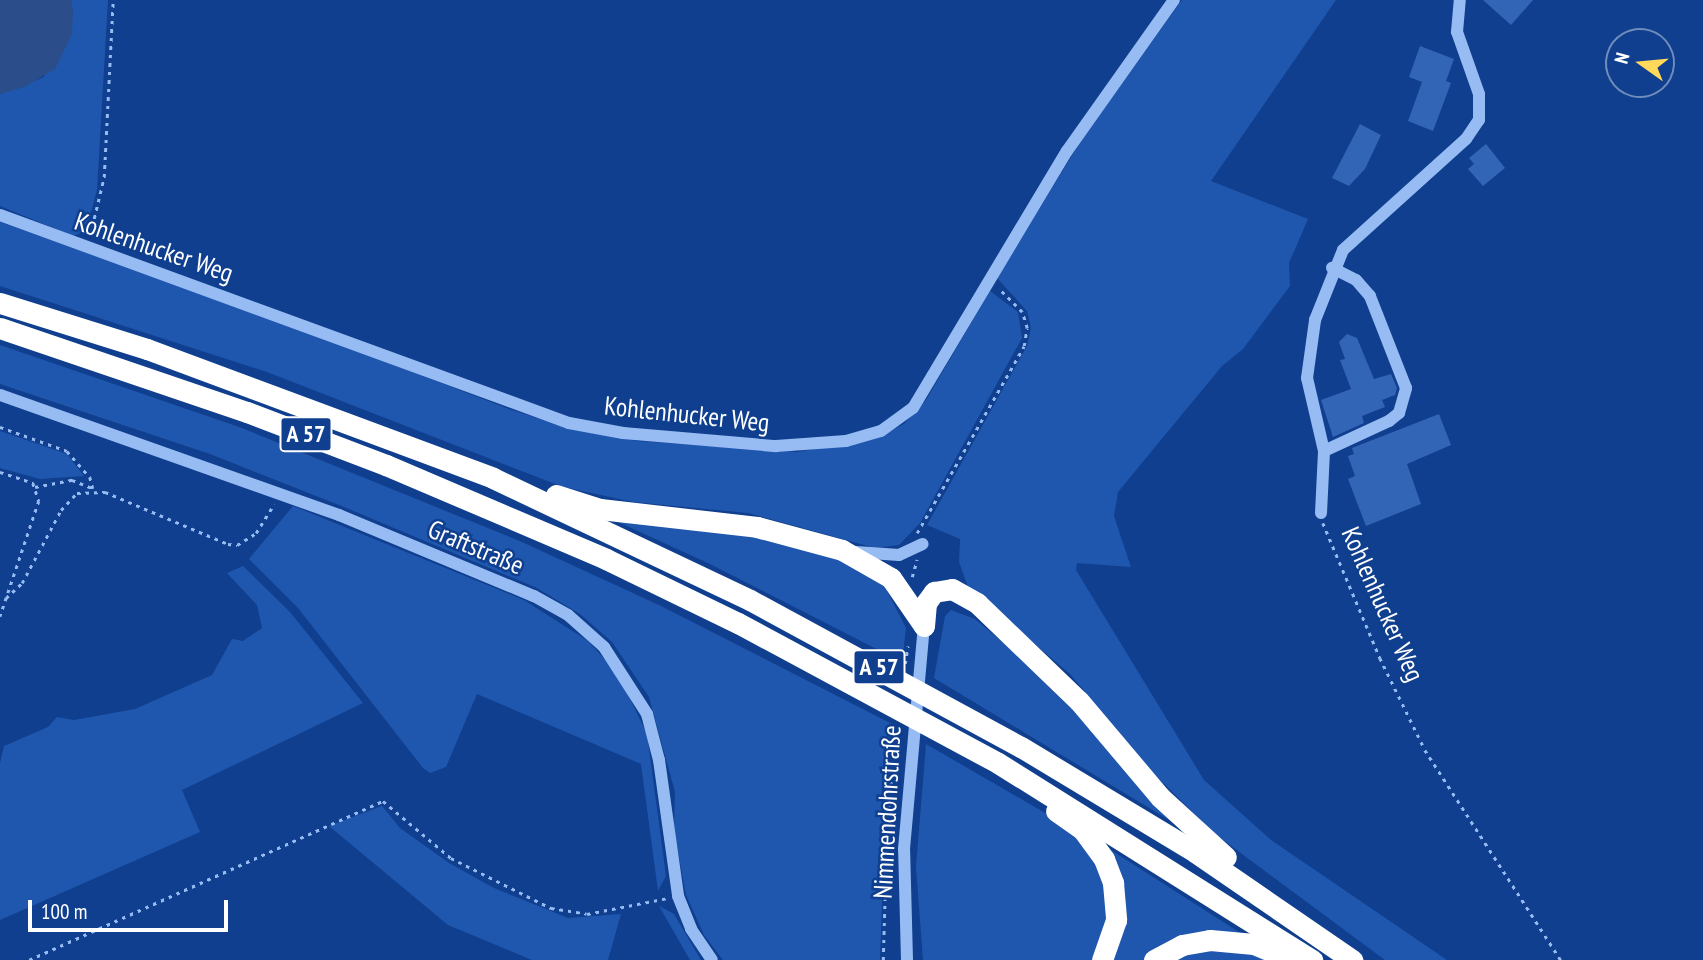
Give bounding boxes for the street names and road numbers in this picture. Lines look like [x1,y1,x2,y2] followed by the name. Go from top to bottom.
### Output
[70,205,238,289] street label: Kohlenhucker Weg
[603,390,771,438] street label: Kohlenhucker Weg
[278,414,334,454] road number: A 57
[424,513,528,581] street label: Graftstraße
[1335,522,1431,686] street label: Kohlenhucker Weg
[851,646,907,688] road number: A 57
[867,725,907,899] street label: Nimmendohrstraße

